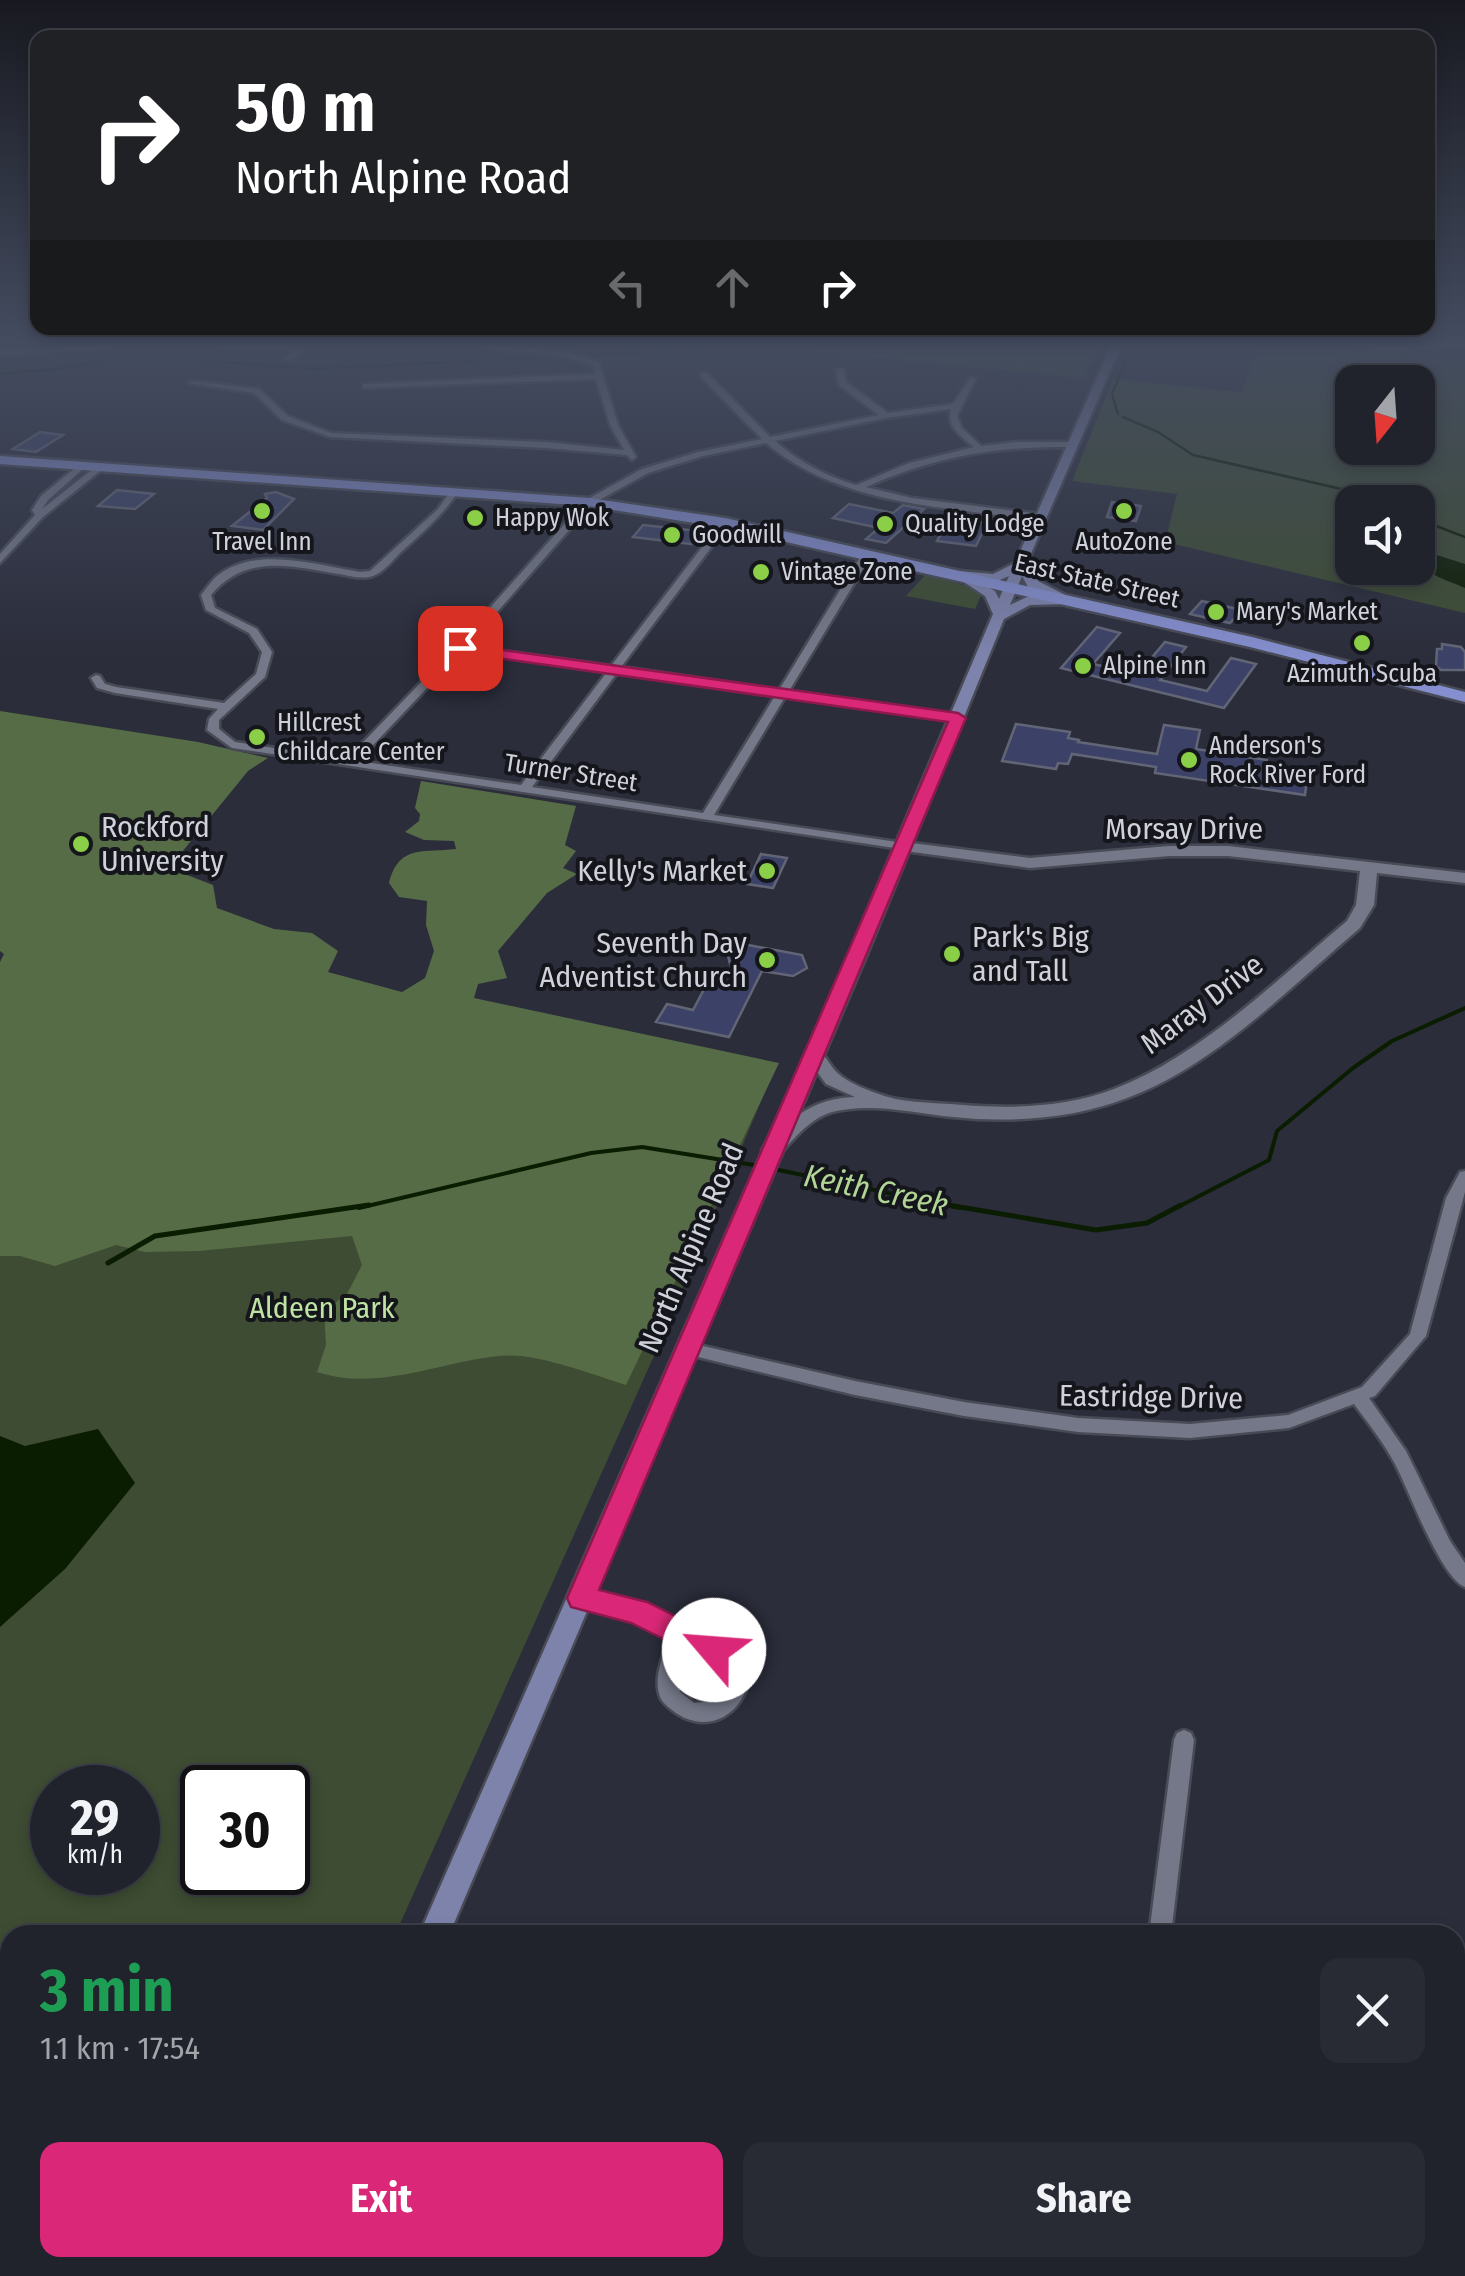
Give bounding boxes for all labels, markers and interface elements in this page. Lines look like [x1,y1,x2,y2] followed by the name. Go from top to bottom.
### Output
[235,66,376,150] text: 50 m
[70,70,200,200] icon: right
[235,151,571,205] text: North Alpine Road
[600,260,655,315] icon: left
[705,260,760,315] icon: ahead
[810,260,865,315] icon: right
[1335,365,1435,465] north arrow
[1335,365,1435,585] map controls
[1335,485,1435,585] button: sound
[251,500,273,522] marker: Travel Inn
[1113,500,1135,522] marker: AutoZone
[495,503,610,533] place label: Happy Wok
[464,507,486,529] marker: Happy Wok
[905,509,1045,539] place label: Quality Lodge
[874,513,896,535] marker: Quality Lodge
[692,520,782,550] place label: Goodwill
[661,524,683,546] marker: Goodwill
[212,527,312,557] place label: Travel Inn
[1075,527,1173,557] place label: AutoZone
[1012,547,1183,615] street label: East State Street
[781,557,913,587] place label: Vintage Zone
[750,561,772,583] marker: Vintage Zone
[1236,597,1379,627] place label: Mary's Market
[1205,601,1227,623] marker: Mary's Market
[418,606,503,691] pin
[433,621,488,676] icon: arrive
[1351,632,1373,654] marker: Azimuth Scuba
[1103,651,1207,681] place label: Alpine Inn
[1072,655,1094,677] marker: Alpine Inn
[1287,659,1437,689] place label: Azimuth Scuba
[277,708,445,767] place label: Hillcrest Childcare Center
[246,726,268,748] marker: Hillcrest Childcare Center
[1209,731,1366,790] place label: Anderson's Rock River Ford
[502,748,640,798] street label: Turner Street
[1178,749,1200,771] marker: Anderson's Rock River Ford
[101,809,224,879] place label: Rockford University
[1105,811,1263,847] street label: Morsay Drive
[70,833,92,855] marker: Rockford University
[577,853,747,889] place label: Kelly's Market
[756,860,778,882] marker: Kelly's Market
[972,919,1090,989] place label: Park's Big and Tall
[540,925,748,995] place label: Seventh Day Adventist Church
[941,943,963,965] marker: Park's Big and Tall
[1134,946,1270,1062] street label: Maray Drive
[756,949,778,971] marker: Seventh Day Adventist Church
[631,1138,751,1358] street label: North Alpine Road
[801,1156,952,1224] water label: Keith Creek
[249,1290,395,1326] park label: Aldeen Park
[1059,1377,1243,1417] street label: Eastridge Drive
[662,1598,766,1702] position arrow
[180,1765,310,1895] speed limit sign: 30
[71,1788,119,1848] text: 29
[67,1840,123,1870] text: km/h
[40,1955,174,2027] text: 3 min
[1320,1958,1425,2063] button: close
[40,2029,200,2067] text: 1.1 km · 17:54
[40,2142,723,2257] button: Exit
[743,2142,1425,2257] button: Share

